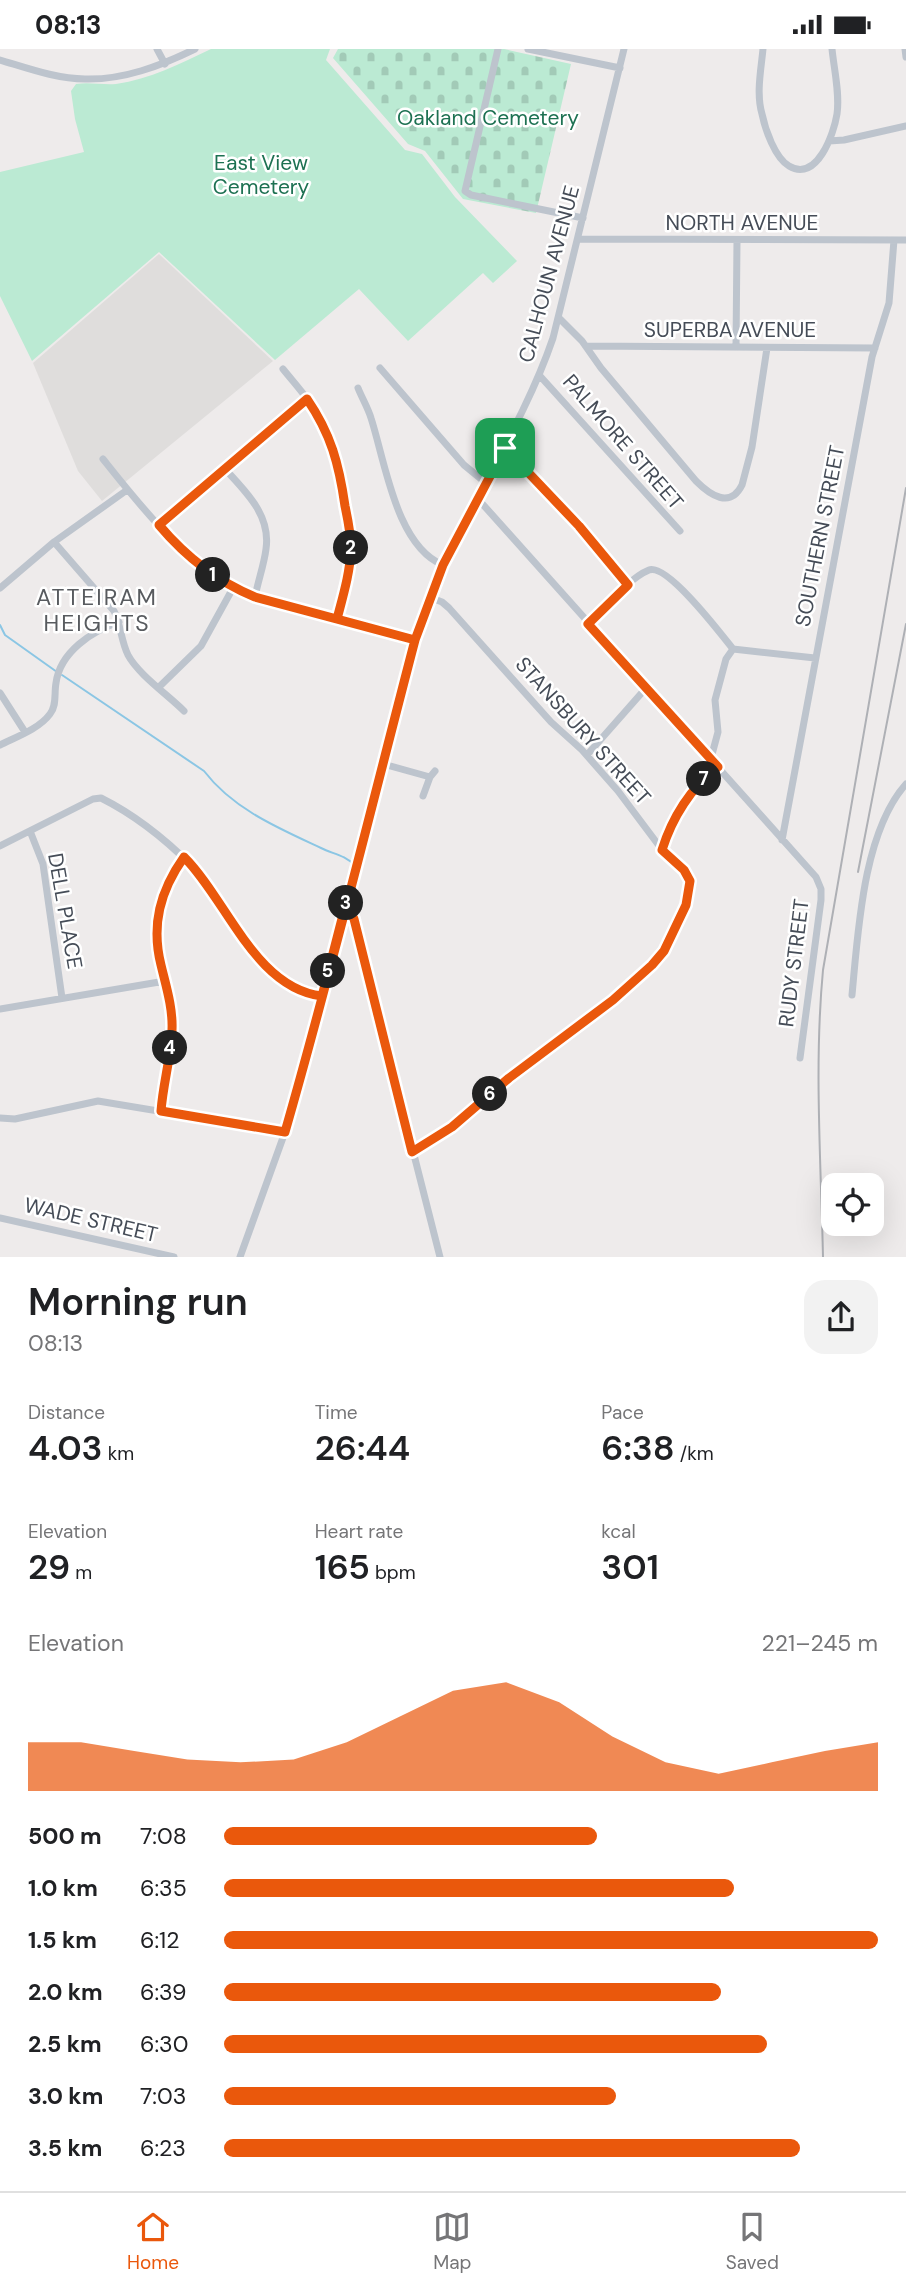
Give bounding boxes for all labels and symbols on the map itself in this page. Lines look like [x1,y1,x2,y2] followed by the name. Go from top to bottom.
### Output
[397,104,579,132] park label: Oakland Cemetery
[213,149,310,201] park label: East View Cemetery
[512,182,586,366] street label: CALHOUN AVENUE
[666,209,818,237] street label: NORTH AVENUE
[644,316,816,344] street label: SUPERBA AVENUE
[556,368,690,516] street label: PALMORE STREET
[475,418,535,478] pin
[789,443,851,629] street label: SOUTHERN STREET
[334,531,368,565] pin: 2
[196,557,230,593] pin: 1
[36,582,158,638] district label: ATTEIRAM HEIGHTS
[509,651,657,811] street label: STANSBURY STREET
[686,761,722,797] pin: 7
[41,851,89,971] street label: DELL PLACE
[328,885,364,921] pin: 3
[772,897,816,1029] street label: RUDY STREET
[310,953,346,989] pin: 5
[152,1031,188,1065] pin: 4
[472,1077,508,1111] pin: 6
[21,1191,161,1249] street label: WADE STREET

